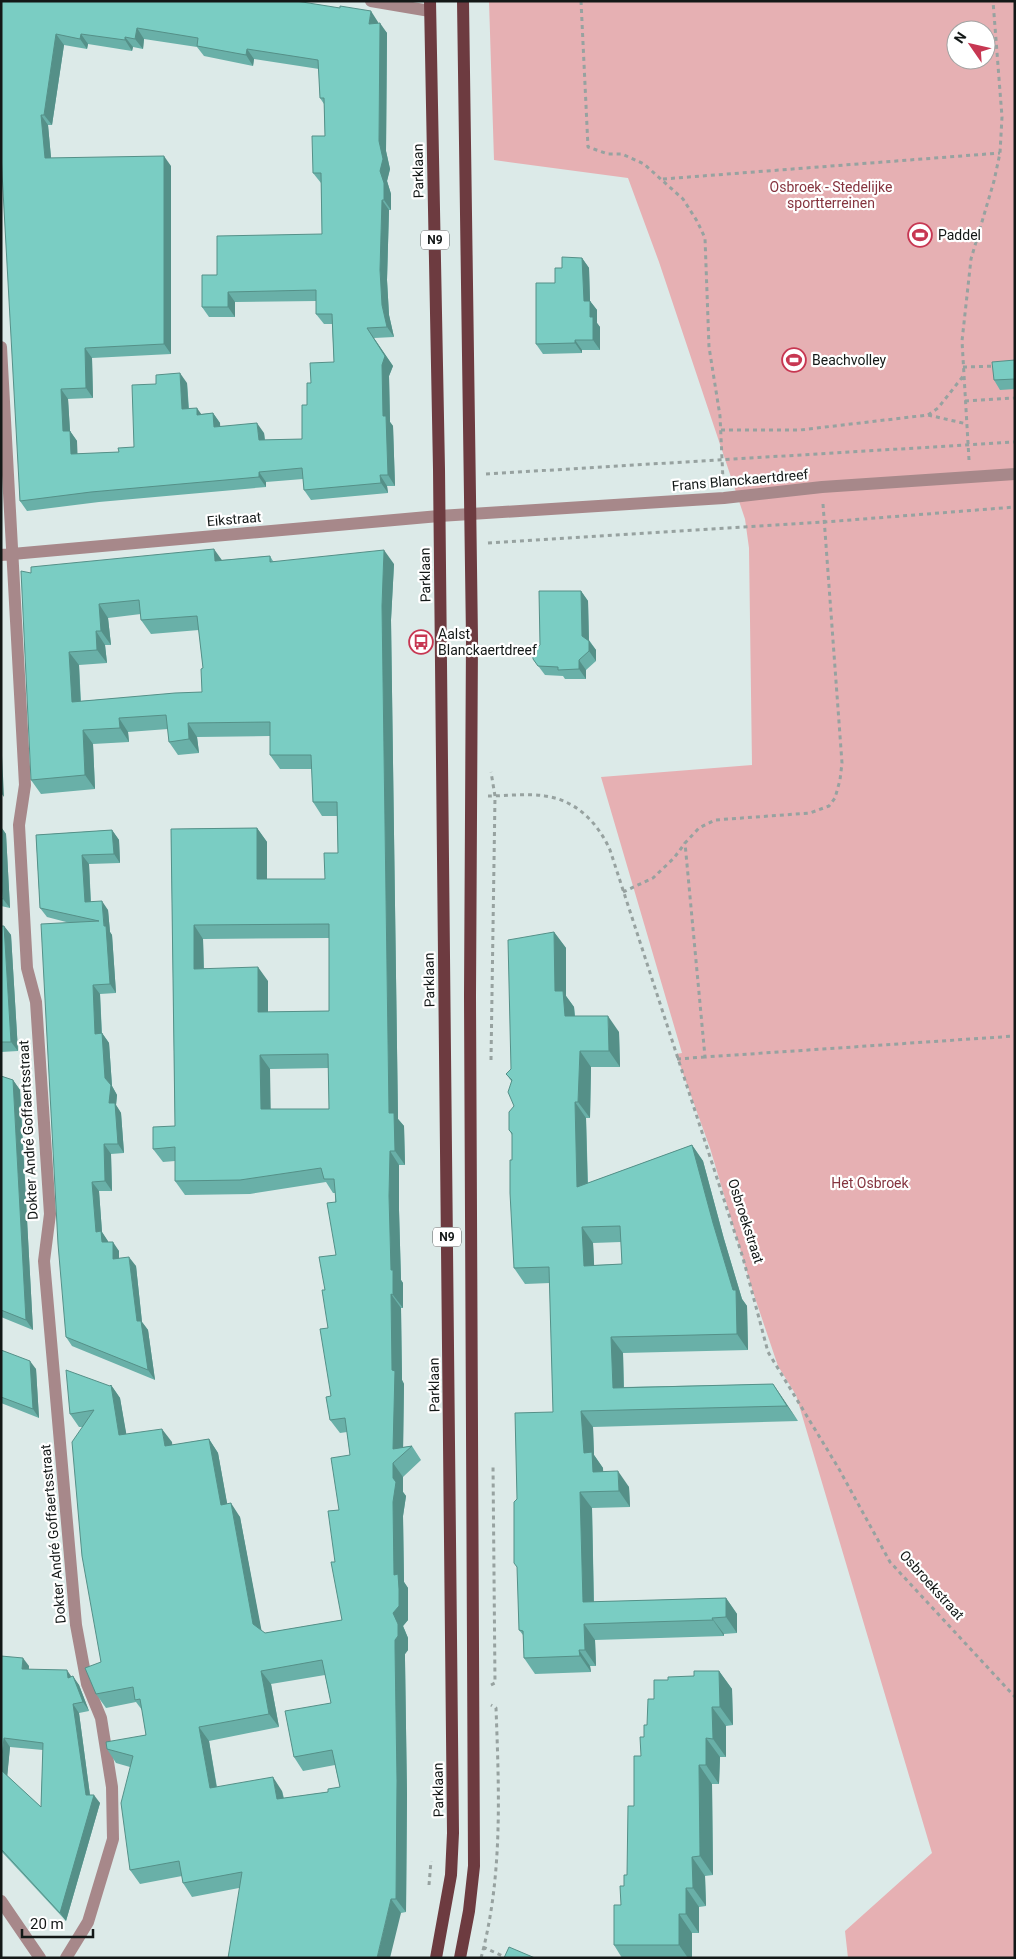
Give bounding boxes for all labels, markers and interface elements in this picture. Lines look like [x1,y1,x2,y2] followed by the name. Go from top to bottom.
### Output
[946,20,996,70] north arrow
[951,29,970,46] text: N
[410,144,426,198] street label: Parklaan
[770,179,892,211] park label: Osbroek - Stedelijke sportterreinen
[907,222,933,248] sports icon: Paddel
[938,227,981,243] place label: Paddel
[421,230,449,250] road number: N9
[781,347,807,373] sports icon: Beachvolley
[812,352,887,368] place label: Beachvolley
[671,466,809,494] street label: Frans Blanckaertdreef
[206,509,262,529] street label: Eikstraat
[417,548,433,602] street label: Parklaan
[438,626,537,658] place label: Aalst Blanckaertdreef
[408,629,434,655] bus stop icon: Aalst Blanckaertdreef
[421,953,437,1007] street label: Parklaan
[15,1039,41,1220] street label: Dokter André Goffaertsstraat
[831,1175,910,1191] park label: Het Osbroek
[725,1177,767,1266] street label: Osbroekstraat
[433,1228,461,1246] road number: N9
[426,1358,442,1412] street label: Parklaan
[37,1443,69,1624] street label: Dokter André Goffaertsstraat
[897,1547,968,1623] street label: Osbroekstraat
[430,1763,446,1817] street label: Parklaan
[22,1906,94,1938] scale bar
[30,1915,64,1933] text: 20 m

